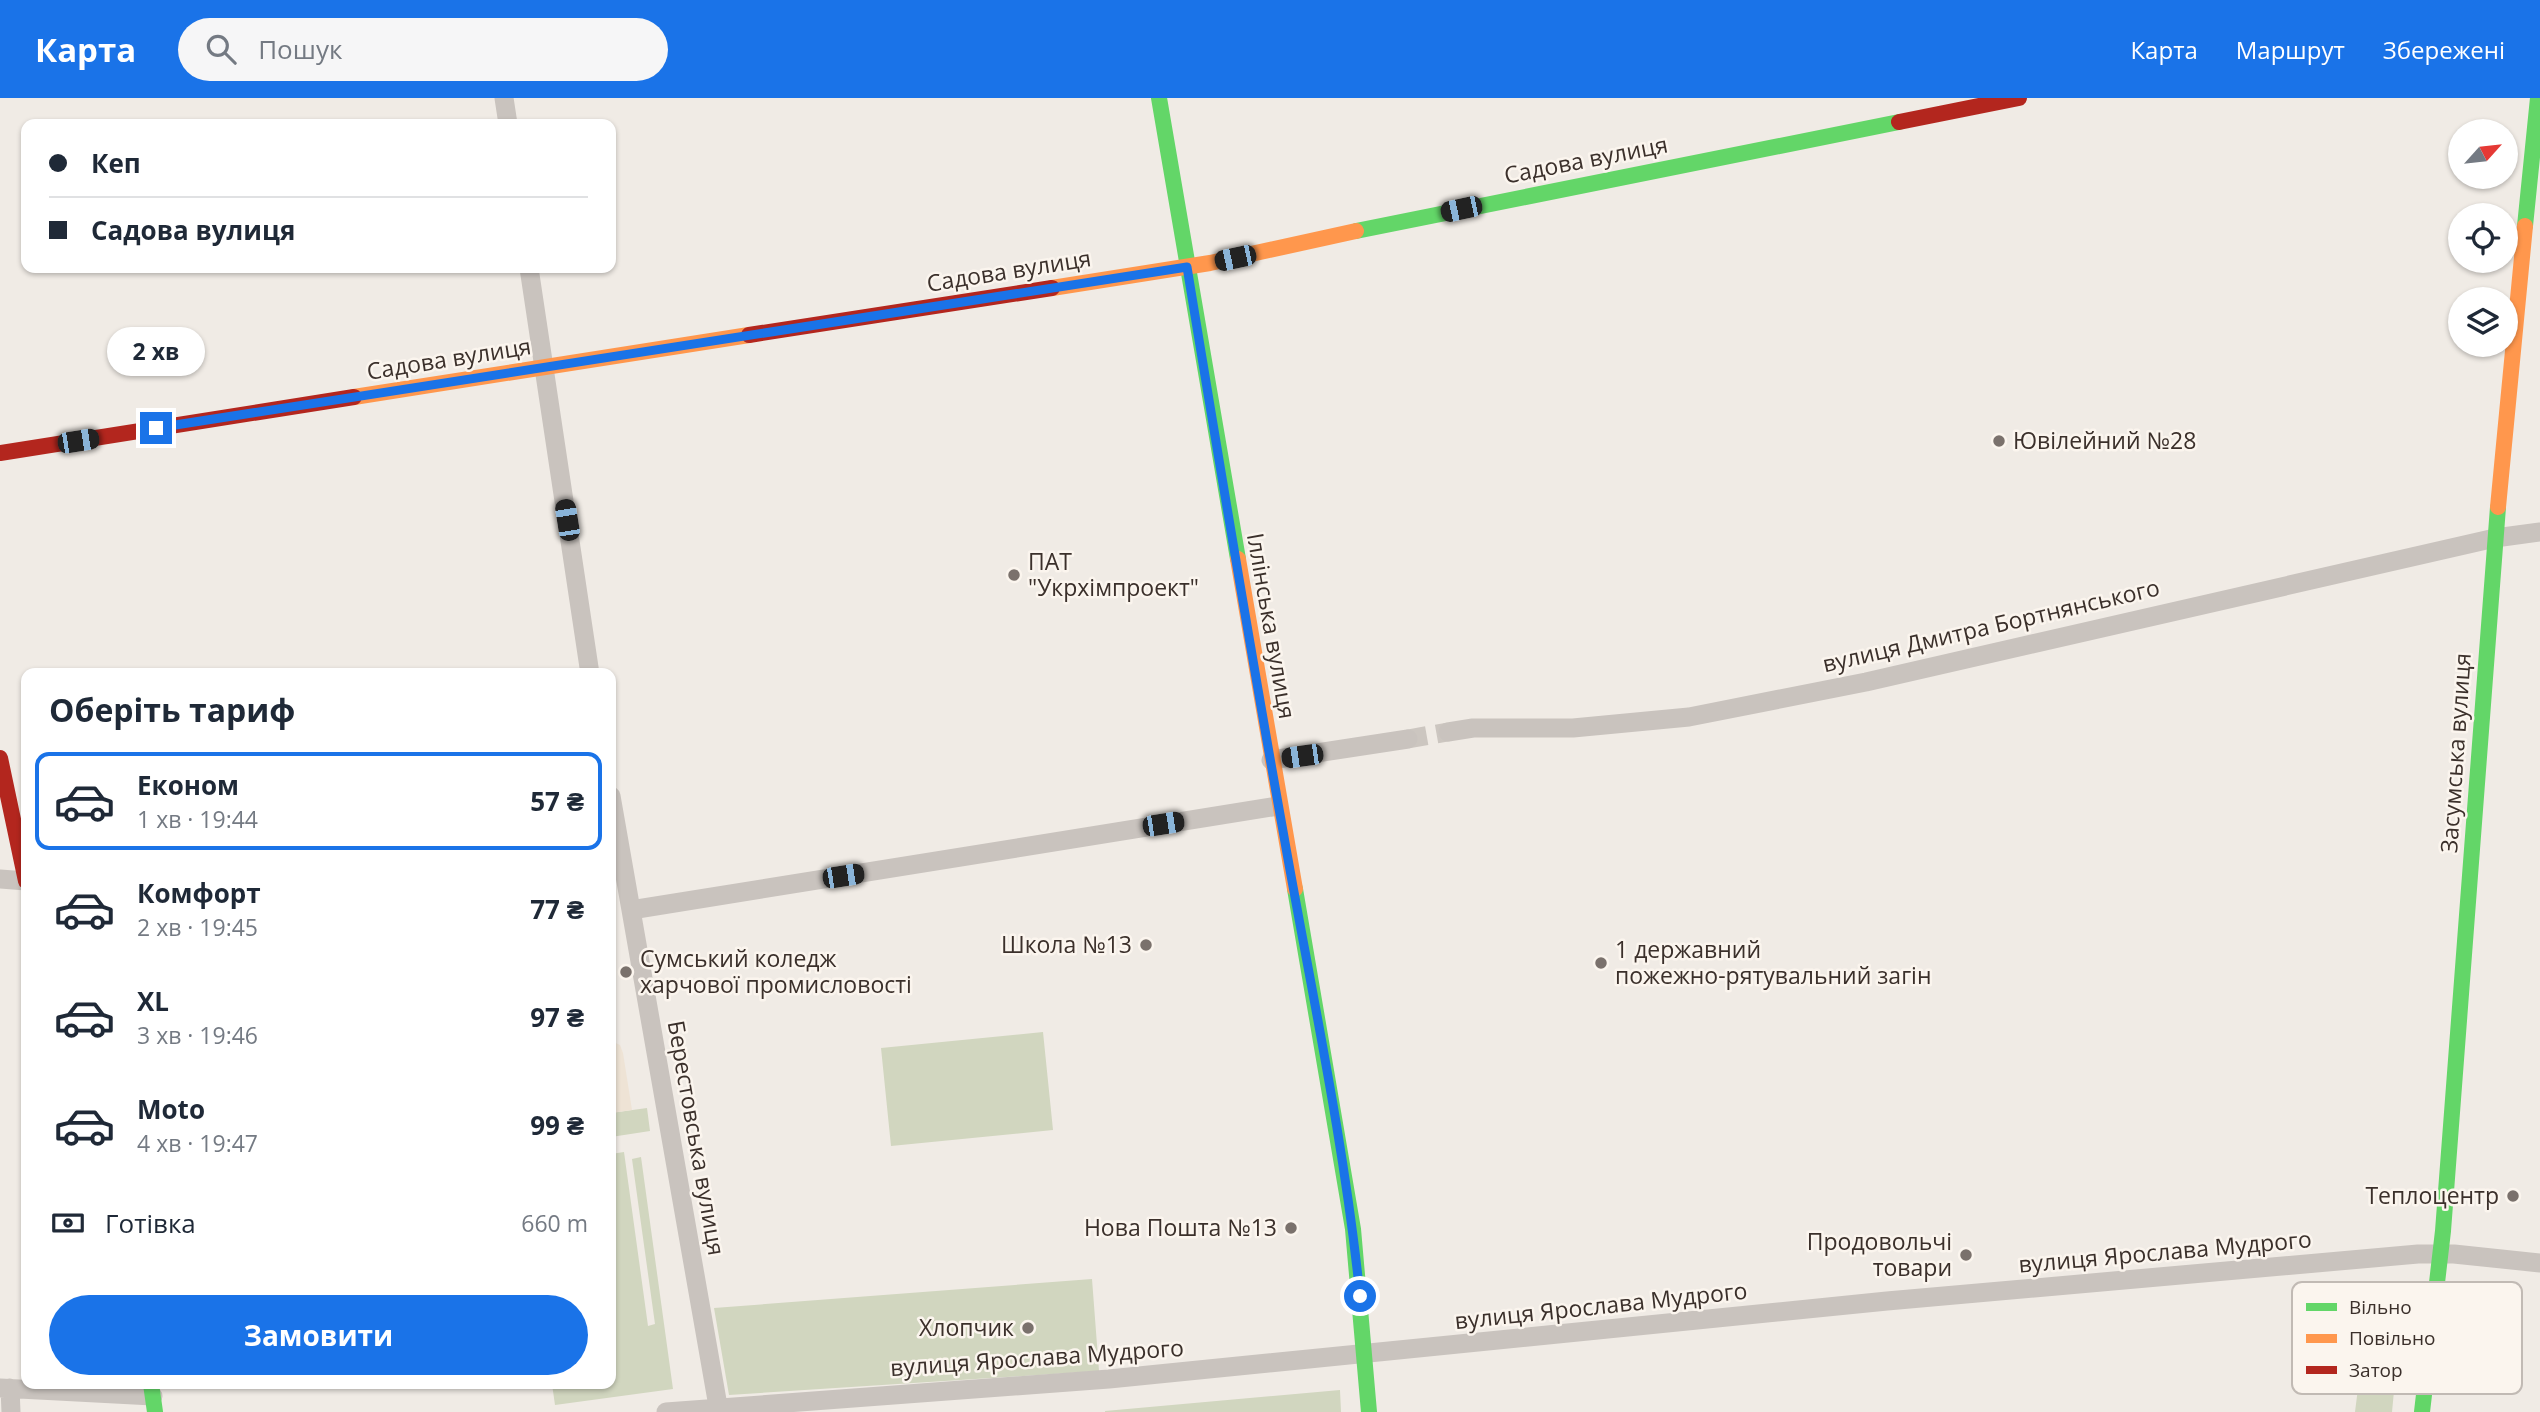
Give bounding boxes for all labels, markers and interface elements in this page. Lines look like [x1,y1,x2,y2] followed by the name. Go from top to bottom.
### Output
[178,18,668,81] search box
[35,27,136,72] text: Карта
[202,30,240,68] icon: search
[258,31,342,67] text: Пошук
[2130,33,2198,66] text: Карта
[2236,33,2345,66] text: Маршрут
[2383,33,2505,66] text: Збережені
[2448,119,2518,189] north arrow
[2448,119,2518,357] map controls
[1501,127,1670,191] street label: Садова вулиця
[91,145,141,181] text: Кеп
[1439,194,1484,224] car
[2448,203,2518,273] button: locate
[91,212,295,248] text: Садова вулиця
[924,241,1093,299] street label: Садова вулиця
[1213,243,1258,273] car
[2448,287,2518,357] button: layers
[107,327,205,376] callout: 2 хв
[364,329,533,387] street label: Садова вулиця
[133,335,179,367] text: 2 хв
[140,412,172,444] route end
[2013,424,2196,456] place label: Ювілейний №28
[56,427,101,455] car
[1991,433,2007,449] marker: Ювілейний №28
[554,498,581,542] car
[1240,530,1304,721] street label: Іллінська вулиця
[1028,545,1199,603] place label: ПАТ "Укрхімпроект"
[1006,567,1022,583] marker: ПАТ "Укрхімпроект"
[1819,571,2163,679] street label: вулиця Дмитра Бортнянського
[2432,652,2478,854] street label: Засумська вулиця
[49,688,295,731] text: Оберіть тариф
[1280,743,1325,769] car
[137,767,239,803] text: Економ
[53,770,116,833] icon: car
[530,783,584,819] text: 57 ₴
[137,803,258,835] text: 1 хв · 19:44
[1141,810,1186,838] car
[821,862,866,890] car
[137,875,261,911] text: Комфорт
[53,878,116,941] icon: car
[530,891,584,927] text: 77 ₴
[137,911,258,943] text: 2 хв · 19:45
[1001,928,1132,960] place label: Школа №13
[1615,933,1931,991] place label: 1 державний пожежно-рятувальний загін
[1138,937,1154,953] marker: Школа №13
[640,942,912,1000] place label: Сумський коледж харчової промисловості
[1593,955,1609,971] marker: 1 державний пожежно-рятувальний загін
[618,964,634,980] marker: Сумський коледж харчової промисловості
[137,983,169,1019] text: XL
[53,986,116,1049] icon: car
[530,999,584,1035] text: 97 ₴
[661,1018,733,1258] street label: Берестовська вулиця
[137,1019,258,1051] text: 3 хв · 19:46
[137,1091,205,1127] text: Moto
[53,1094,116,1157] icon: car
[530,1107,584,1143] text: 99 ₴
[137,1127,258,1159] text: 4 хв · 19:47
[2365,1179,2499,1211] place label: Теплоцентр
[2505,1188,2521,1204] marker: Теплоцентр
[49,1204,87,1242] icon: cash
[105,1205,196,1241] text: Готівка
[521,1207,588,1239] text: 660 m
[1084,1211,1277,1243] place label: Нова Пошта №13
[1283,1220,1299,1236] marker: Нова Пошта №13
[2017,1222,2313,1280] street label: вулиця Ярослава Мудрого
[1807,1225,1952,1283] place label: Продовольчі товари
[1958,1247,1974,1263] marker: Продовольчі товари
[1453,1274,1749,1336] street label: вулиця Ярослава Мудрого
[1344,1280,1376,1312] route start
[2292,1282,2522,1394] legend
[2349,1294,2412,1320] text: Вільно
[49,1295,588,1375] button: Замовити
[919,1311,1014,1343] place label: Хлопчик
[1020,1320,1036,1336] marker: Хлопчик
[2349,1325,2436,1351] text: Повільно
[889,1331,1185,1383] street label: вулиця Ярослава Мудрого
[2349,1357,2403,1383] text: Затор

